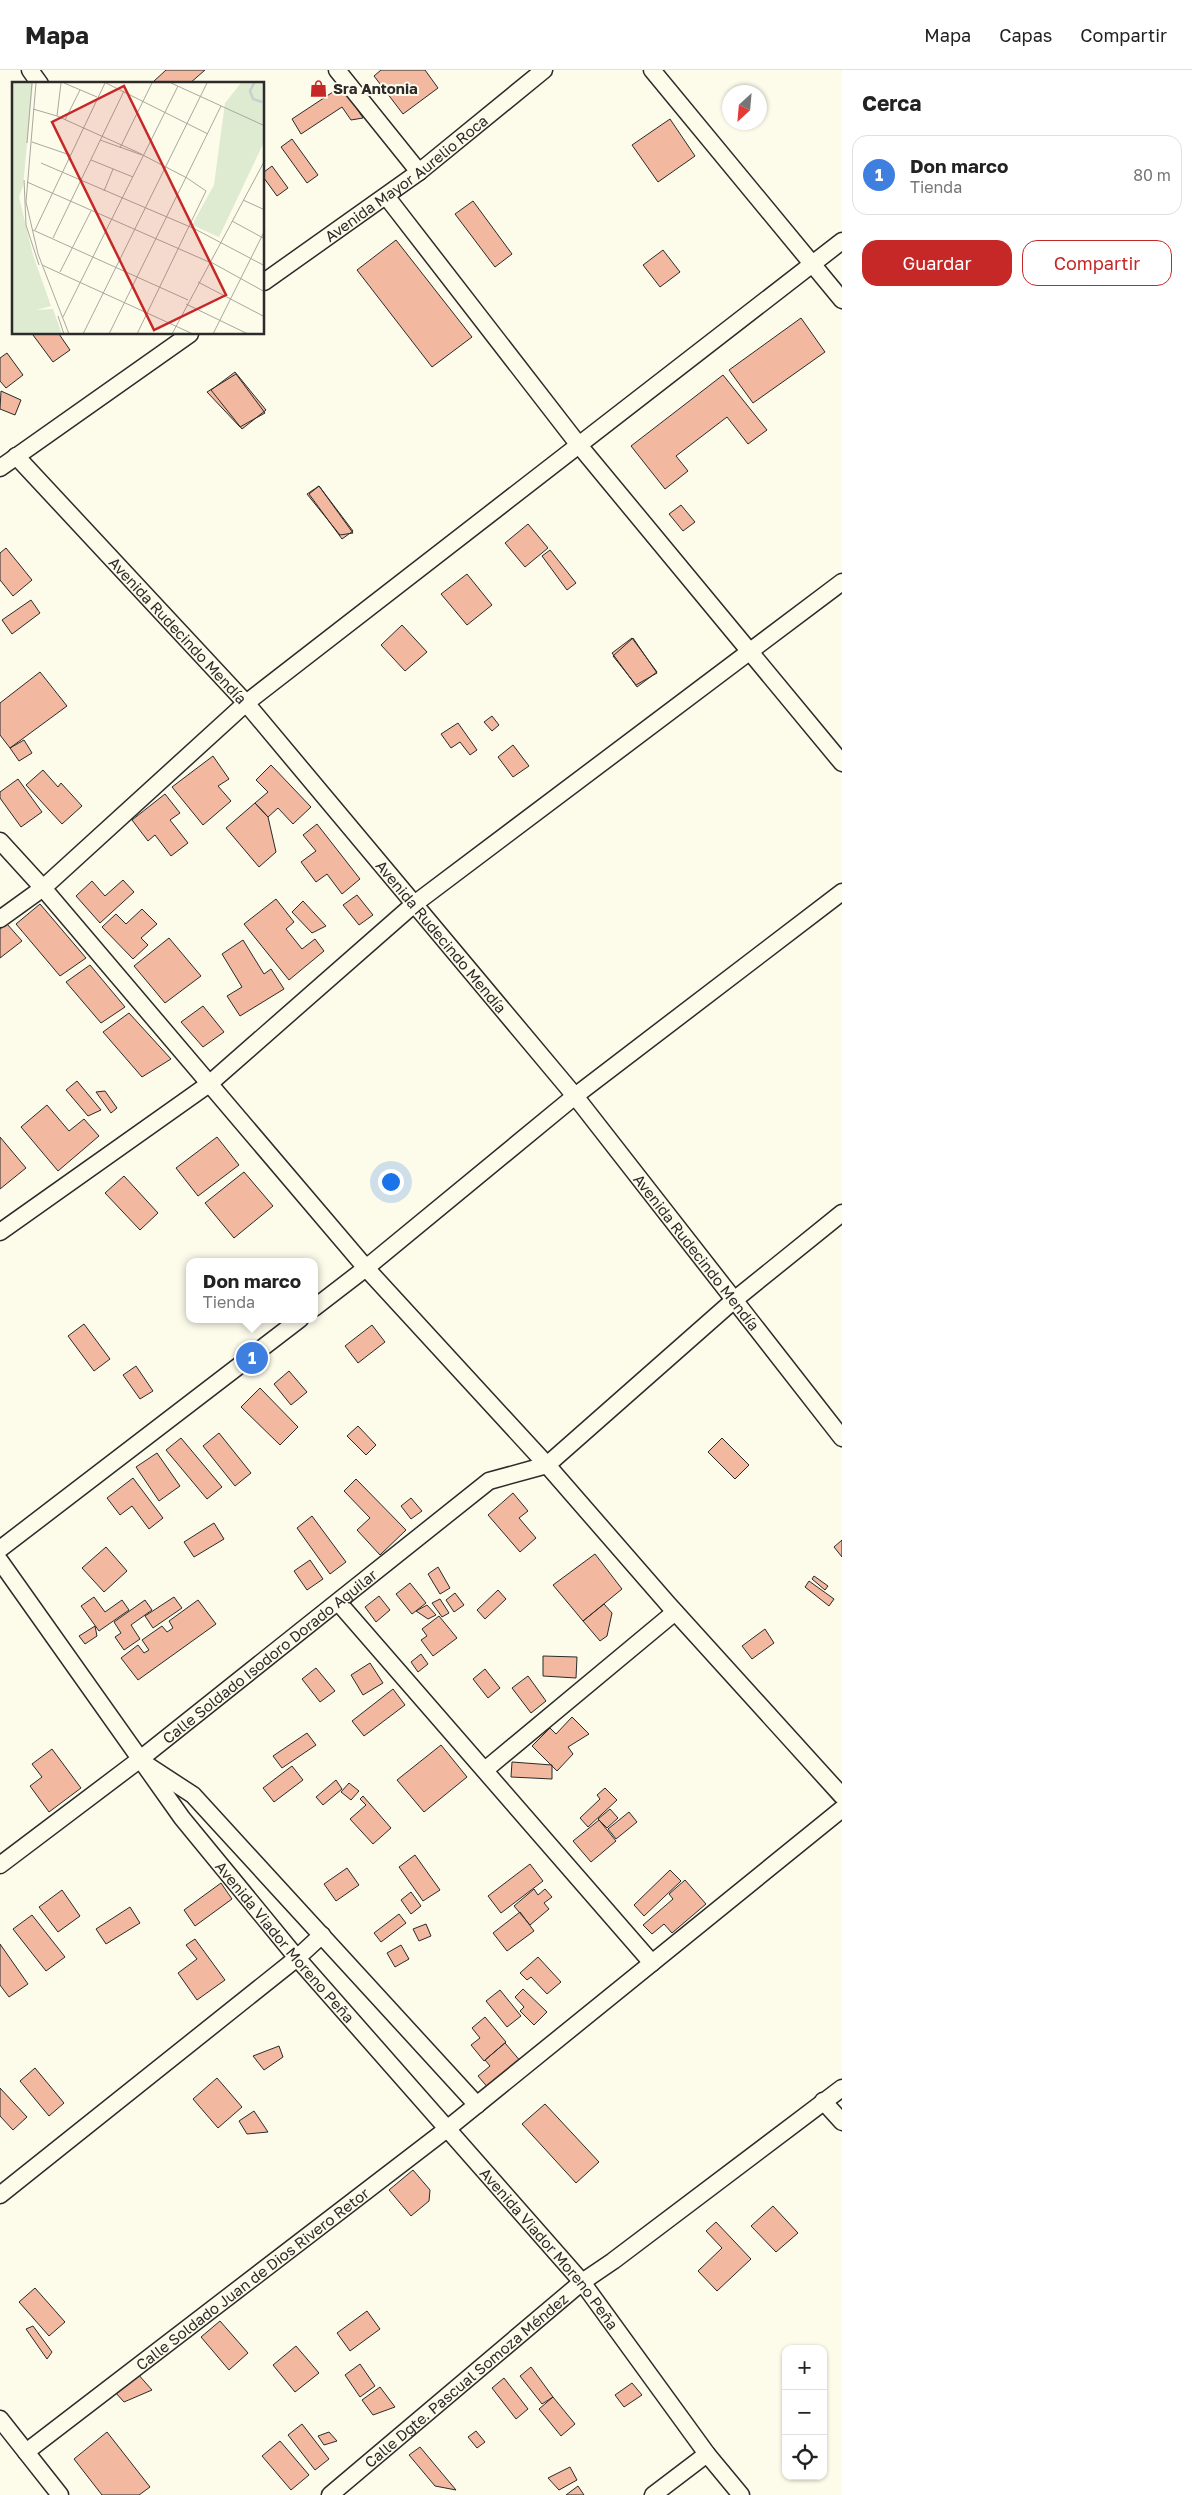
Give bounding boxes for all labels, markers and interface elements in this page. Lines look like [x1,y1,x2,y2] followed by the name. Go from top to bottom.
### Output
[25,20,89,49] text: Mapa
[924,24,971,46] text: Mapa
[999,24,1052,46] text: Capas
[1080,24,1167,46] text: Compartir
[309,78,329,98] shop icon: Sra Antonia
[333,79,418,97] place label: Sra Antonia
[12,82,265,335] inset map
[722,85,767,130] north arrow
[862,90,921,116] text: Cerca
[321,111,491,245] street label: Avenida Mayor Aurelio Roca
[910,154,1008,177] text: Don marco
[875,165,883,185] text: 1
[1133,165,1171,185] text: 80 m
[910,177,962,197] text: Tienda
[862,240,1012,286] button: Guardar
[1022,240,1172,286] button: Compartir
[106,553,251,707] street label: Avenida Rudecindo Mendía
[372,856,511,1017] street label: Avenida Rudecindo Mendía
[378,1169,404,1195] your location
[630,1170,764,1334] street label: Avenida Rudecindo Mendía
[186,1258,318,1323] popup
[203,1269,301,1292] text: Don marco
[203,1292,255,1312] text: Tienda
[236,1339,268,1377] pin: 1
[159,1565,380,1747] street label: Calle Soldado Isodoro Dorado Aguilar
[212,1857,358,2026] street label: Avenida Viador Moreno Peña
[477,2164,622,2333] street label: Avenida Viador Moreno Peña
[132,2183,372,2374] street label: Calle Soldado Juan de Dios Rivero Retor
[361,2289,572,2471] street label: Calle Dgte. Pascual Somoza Méndez
[782,2345,827,2480] map controls
[782,2345,827,2390] button: +
[782,2390,827,2435] button: −
[782,2435,827,2480] button: locate

